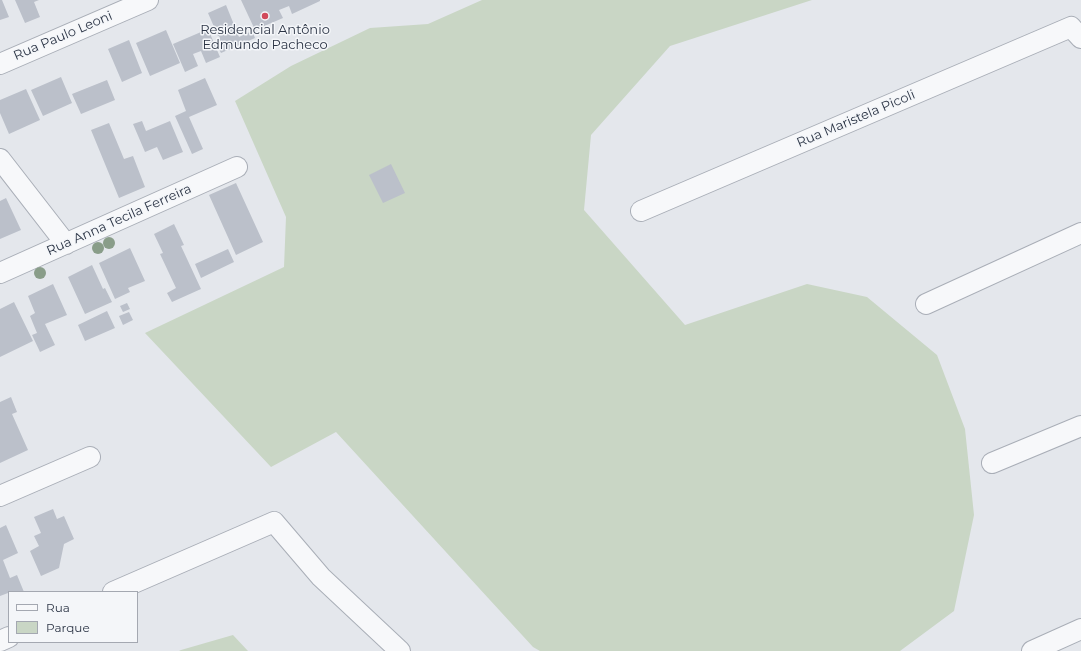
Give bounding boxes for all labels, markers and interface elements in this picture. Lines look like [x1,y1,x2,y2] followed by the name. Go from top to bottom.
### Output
[11,8,115,64] street label: Rua Paulo Leoni
[260,11,270,21] marker: Residencial Antônio Edmundo Pacheco
[200,22,330,53] place label: Residencial Antônio Edmundo Pacheco
[795,87,917,151] street label: Rua Maristela Picoli
[44,181,194,259] street label: Rua Anna Tecila Ferreira
[8,591,138,643] legend
[46,600,70,615] text: Rua
[46,620,90,635] text: Parque

